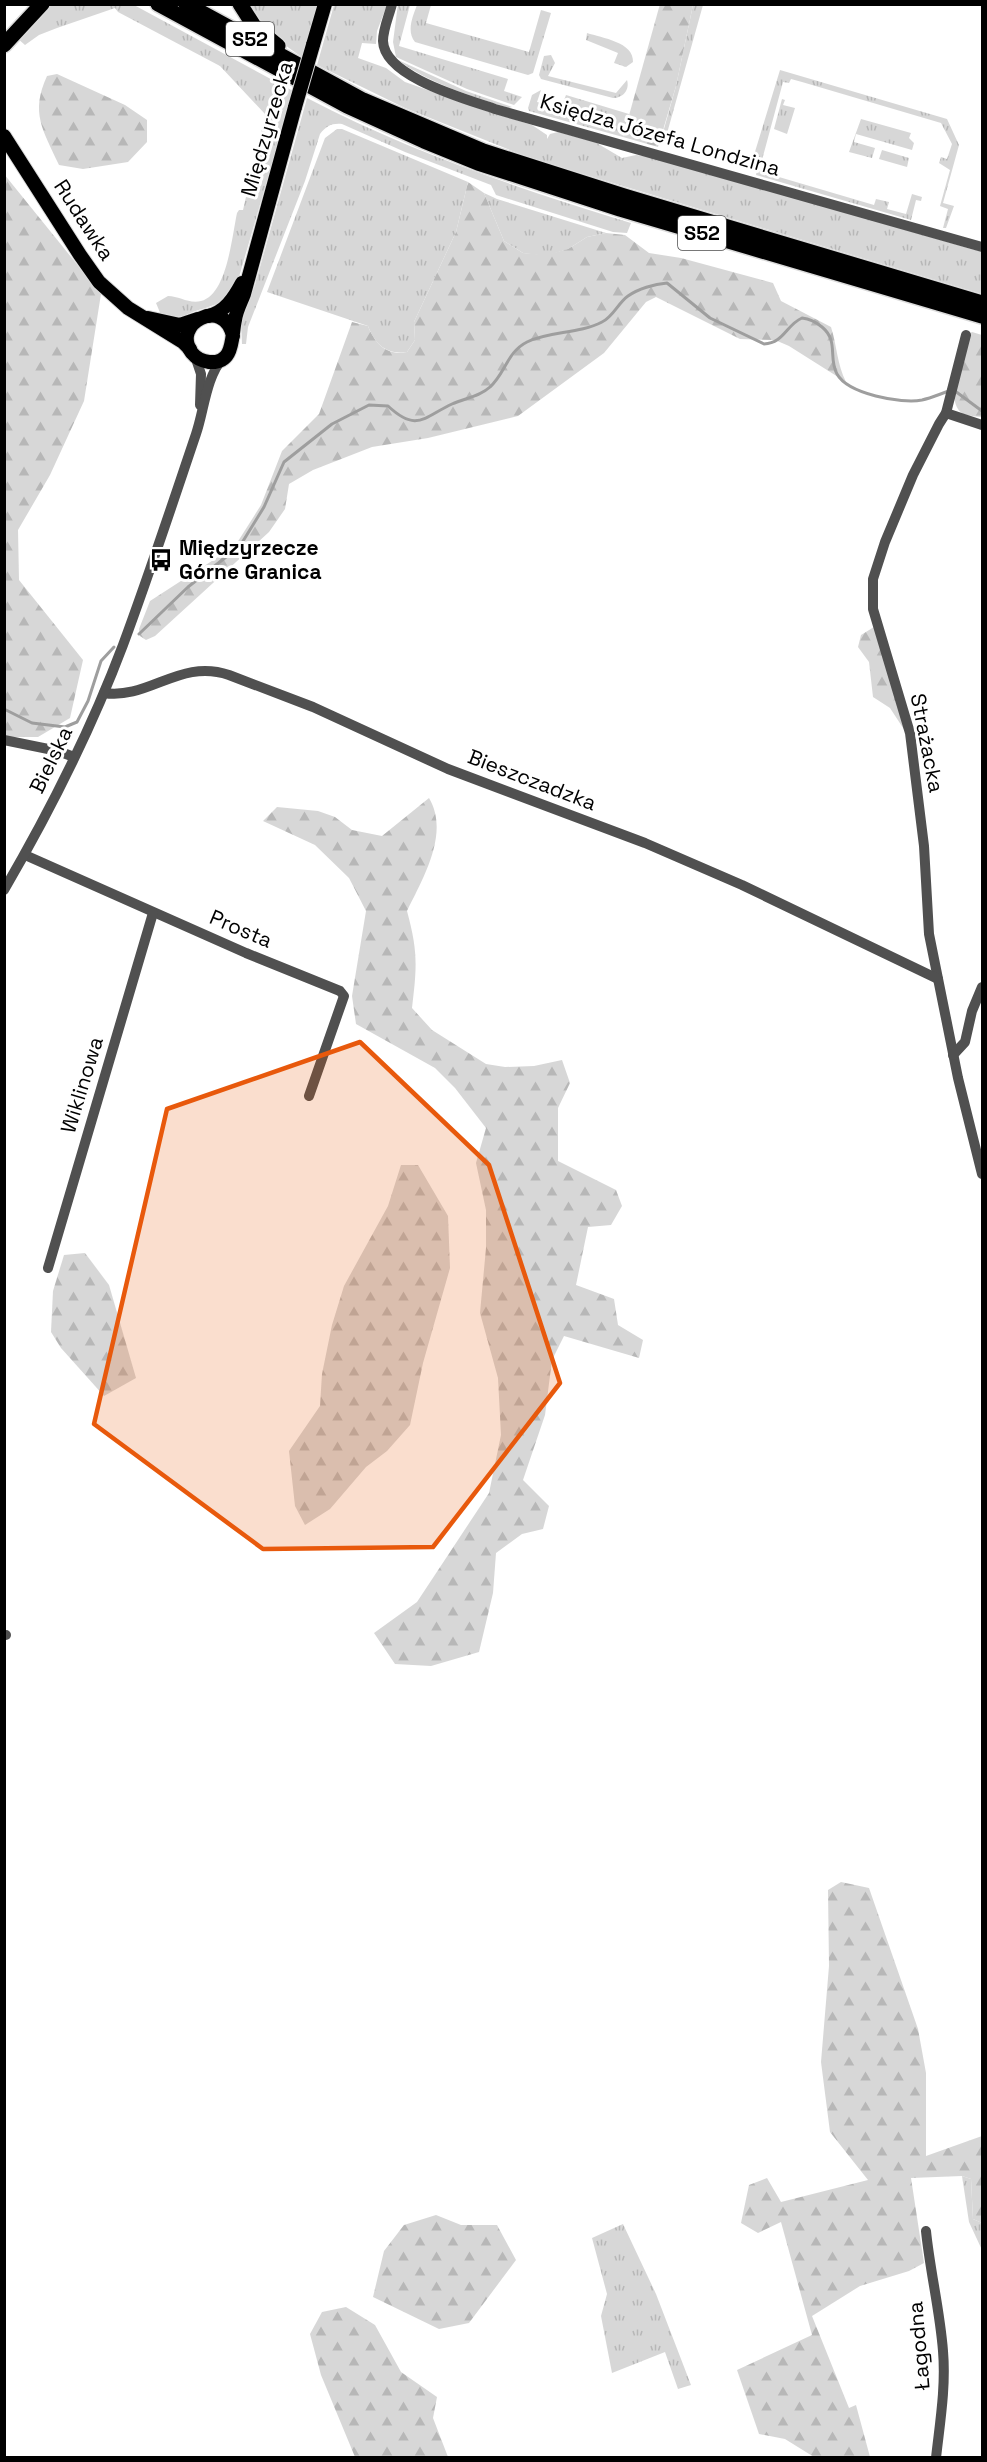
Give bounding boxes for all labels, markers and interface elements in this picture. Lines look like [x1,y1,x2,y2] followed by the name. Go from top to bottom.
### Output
[226,22,274,56] road number: S52
[234,58,299,200] street label: Międzyrzecka
[537,87,783,182] street label: Księdza Józefa Londzina
[48,174,121,265] street label: Rudawka
[678,216,726,250] road number: S52
[179,534,322,585] place label: Międzyrzecze Górne Granica
[148,547,174,573] bus stop icon: Międzyrzecze Górne Granica
[905,691,950,795] street label: Strażacka
[23,722,78,798] street label: Bielska
[464,743,600,816] street label: Bieszczadzka
[206,903,277,954] street label: Prosta
[54,1033,109,1136] street label: Wiklinowa
[901,2300,936,2392] street label: Łagodna

